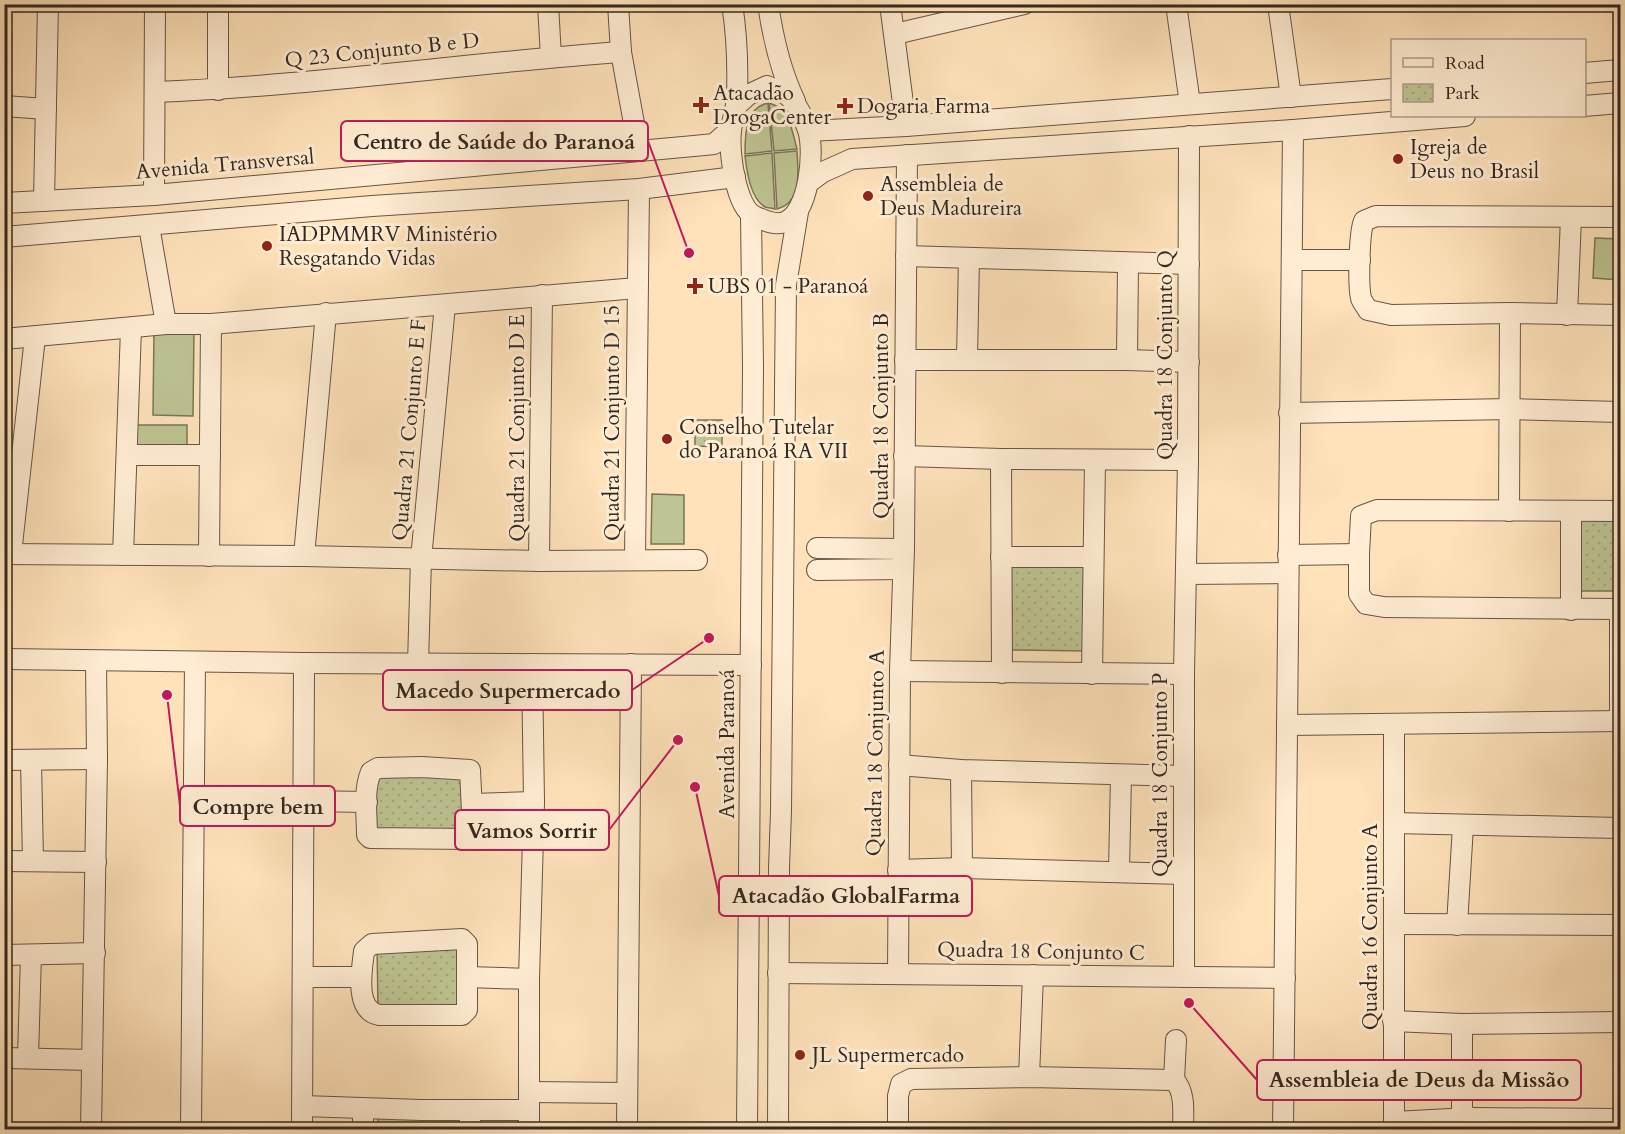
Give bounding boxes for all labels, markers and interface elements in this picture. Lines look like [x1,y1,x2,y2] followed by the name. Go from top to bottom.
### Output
[283,26,481,75] street label: Q 23 Conjunto B e D
[1391,39,1586,117] legend
[1445,51,1485,76] text: Road
[713,79,832,132] place label: Atacadão DrogaCenter
[1445,81,1480,106] text: Park
[857,92,990,121] place label: Dogaria Farma
[694,98,708,112] marker: Atacadão DrogaCenter
[838,99,852,113] marker: Dogaria Farma
[341,121,648,161] callout: Centro de Saúde do Paranoá
[353,127,635,157] text: Centro de Saúde do Paranoá
[1410,133,1539,186] place label: Igreja de Deus no Brasil
[135,142,316,187] street label: Avenida Transversal
[1391,152,1405,166] marker: Igreja de Deus no Brasil
[880,170,1022,223] place label: Assembleia de Deus Madureira
[861,189,875,203] marker: Assembleia de Deus Madureira
[279,220,497,273] place label: IADPMMRV Ministério Resgatando Vidas
[260,239,274,253] marker: IADPMMRV Ministério Resgatando Vidas
[1151,250,1180,460] street label: Quadra 18 Conjunto Q
[708,272,868,301] place label: UBS 01 - Paranoá
[686,277,704,295] marker: UBS 01 - Paranoá
[598,305,627,541] street label: Quadra 21 Conjunto D 15
[867,313,896,519] street label: Quadra 18 Conjunto B
[503,314,532,542] street label: Quadra 21 Conjunto D E
[385,318,434,542] street label: Quadra 21 Conjunto E F
[679,413,848,466] place label: Conselho Tutelar do Paranoá RA VII
[660,432,674,446] marker: Conselho Tutelar do Paranoá RA VII
[859,649,892,857] street label: Quadra 18 Conjunto A
[713,669,742,819] street label: Avenida Paranoá
[383,670,632,710] callout: Macedo Supermercado
[1146,673,1175,877] street label: Quadra 18 Conjunto P
[395,676,621,706] text: Macedo Supermercado
[180,786,335,826] callout: Compre bem
[193,792,324,822] text: Compre bem
[455,810,609,850] callout: Vamos Sorrir
[467,816,597,846] text: Vamos Sorrir
[1356,824,1385,1030] street label: Quadra 16 Conjunto A
[719,876,972,916] callout: Atacadão GlobalFarma
[732,881,960,911] text: Atacadão GlobalFarma
[937,935,1145,968] street label: Quadra 18 Conjunto C
[809,1041,964,1070] place label: JL Supermercado
[793,1048,807,1062] marker: JL Supermercado
[1257,1060,1581,1100] callout: Assembleia de Deus da Missão
[1269,1065,1569,1095] text: Assembleia de Deus da Missão

